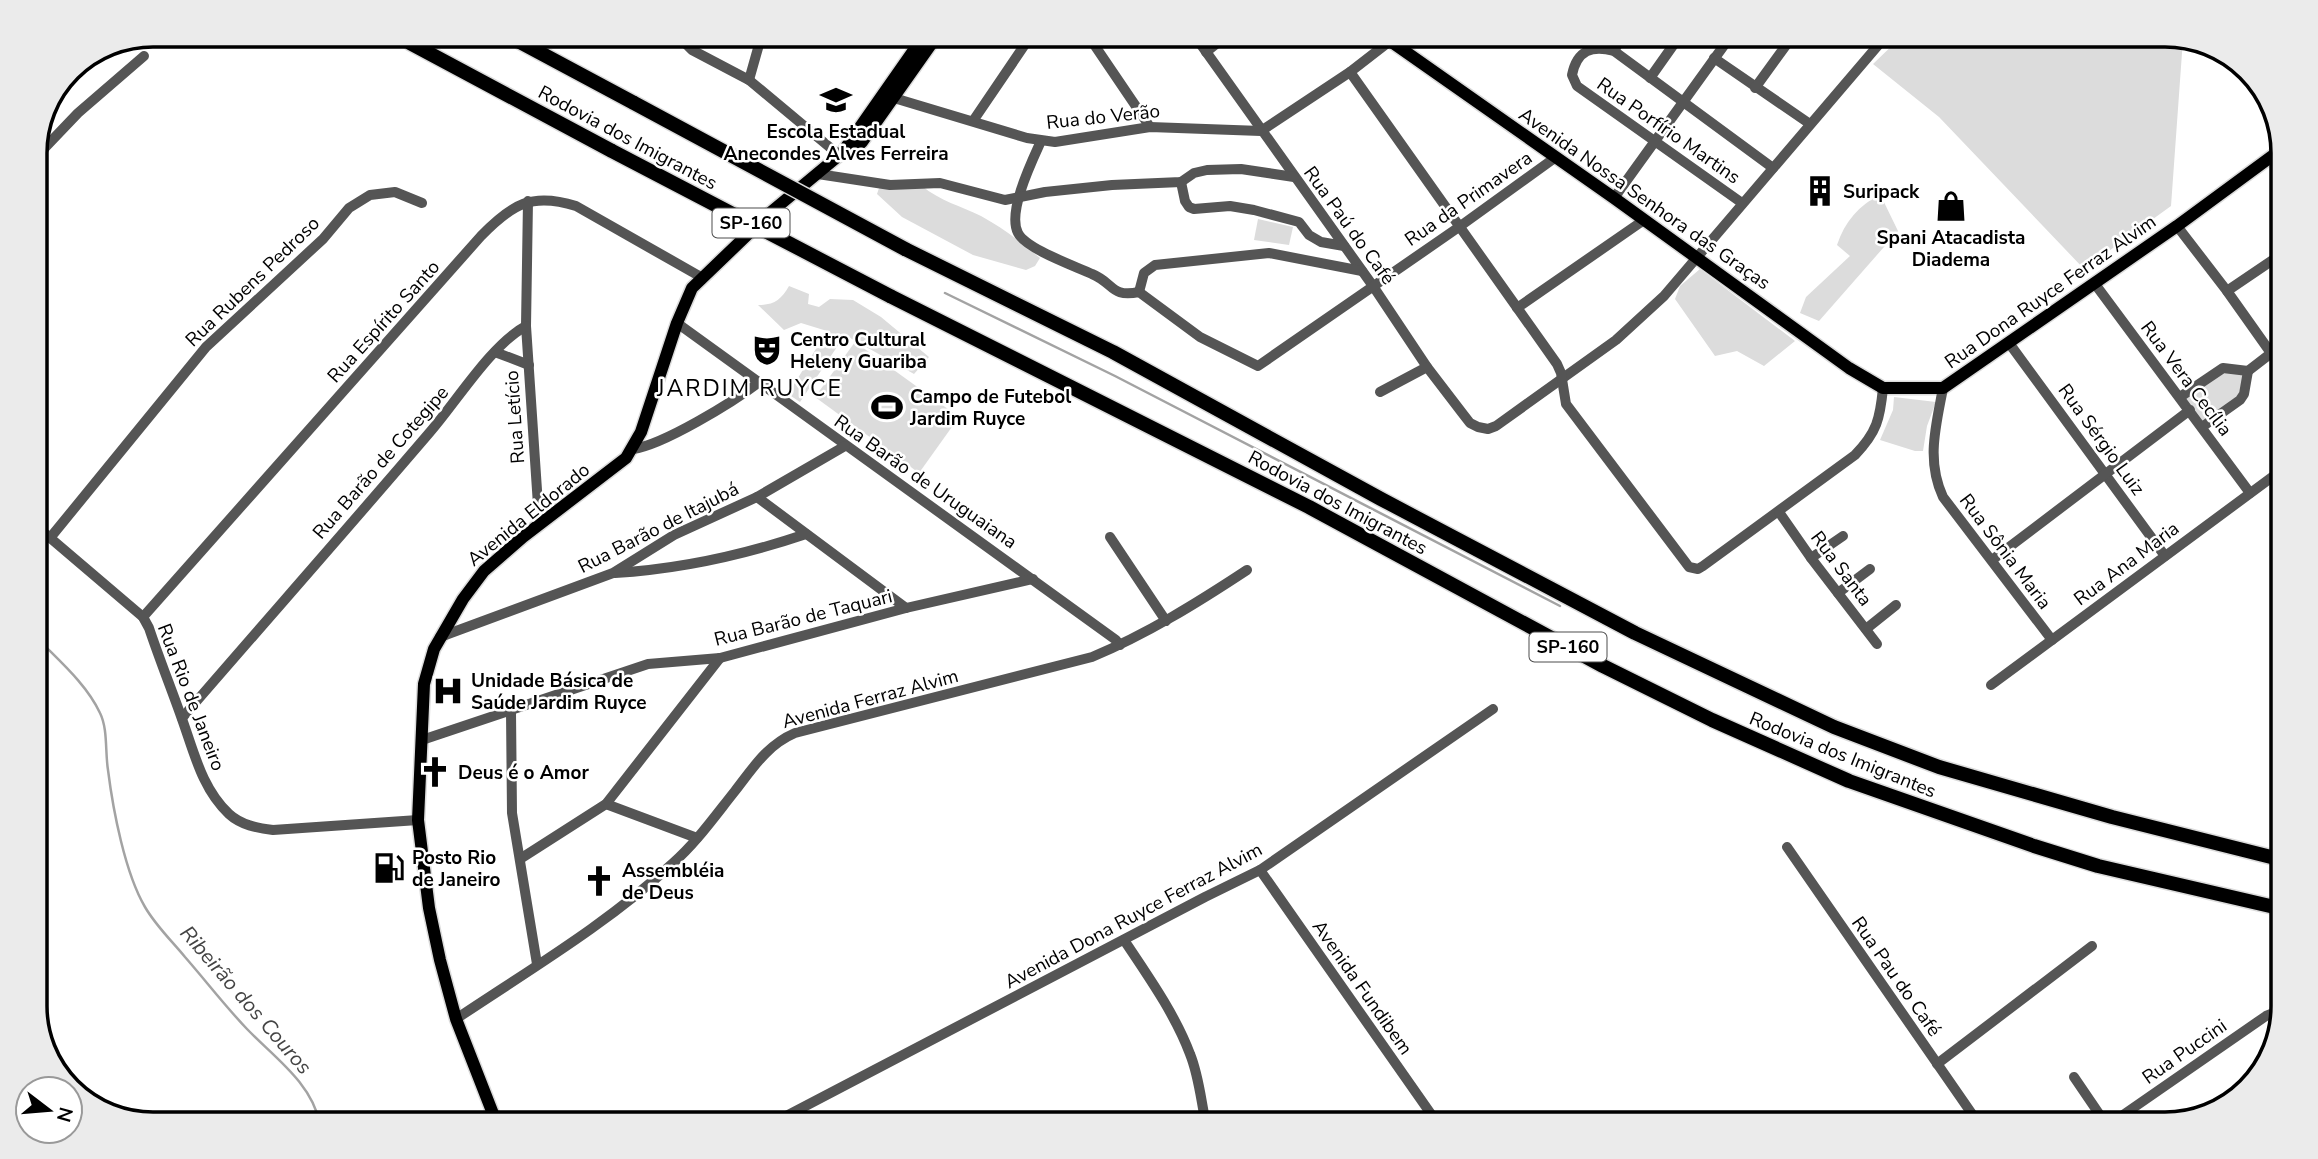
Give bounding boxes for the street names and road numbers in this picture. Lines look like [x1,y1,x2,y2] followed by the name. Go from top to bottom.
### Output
[1591,71,1745,190] street label: Rua Porfírio Martins
[533,80,722,196] street label: Rodovia dos Imigrantes
[1045,98,1161,136] street label: Rua do Verão
[1513,102,1775,296] street label: Avenida Nossa Senhora das Graças
[1400,145,1538,253] street label: Rua da Primavera
[1297,161,1401,290] street label: Rua Paú do Café
[712,208,790,238] road number: SP-160
[1940,209,2161,375] street label: Rua Dona Ruyce Ferraz Alvim
[180,211,326,353] street label: Rua Rubens Pedroso
[322,255,446,389] street label: Rua Espírito Santo
[2134,316,2238,441] street label: Rua Vera Cecília
[499,369,531,464] street label: Rua Letício
[2052,379,2151,501] street label: Rua Sérgio Luiz
[307,380,455,545] street label: Rua Barão de Cotegipe
[829,409,1022,555] street label: Rua Barão de Uruguaiana
[1243,445,1432,561] street label: Rodovia dos Imigrantes
[462,457,595,572] street label: Avenida Eldorado
[574,476,743,580] street label: Rua Barão de Itajubá
[1953,489,2057,615] street label: Rua Sônia Maria
[2069,516,2185,612] street label: Rua Ana Maria
[1804,526,1878,611] street label: Rua Santa
[712,583,895,653] street label: Rua Barão de Taquari
[151,620,231,775] street label: Rua Rio de Janeiro
[1530,632,1606,662] road number: SP-160
[779,663,961,735] street label: Avenida Ferraz Alvim
[1745,706,1940,804] street label: Rodovia dos Imigrantes
[1000,837,1267,995] street label: Avenida Dona Ruyce Ferraz Alvim
[1845,911,1947,1042] street label: Rua Pau do Café
[1306,915,1418,1060] street label: Avenida Fundibem
[2137,1013,2232,1091] street label: Rua Puccini

